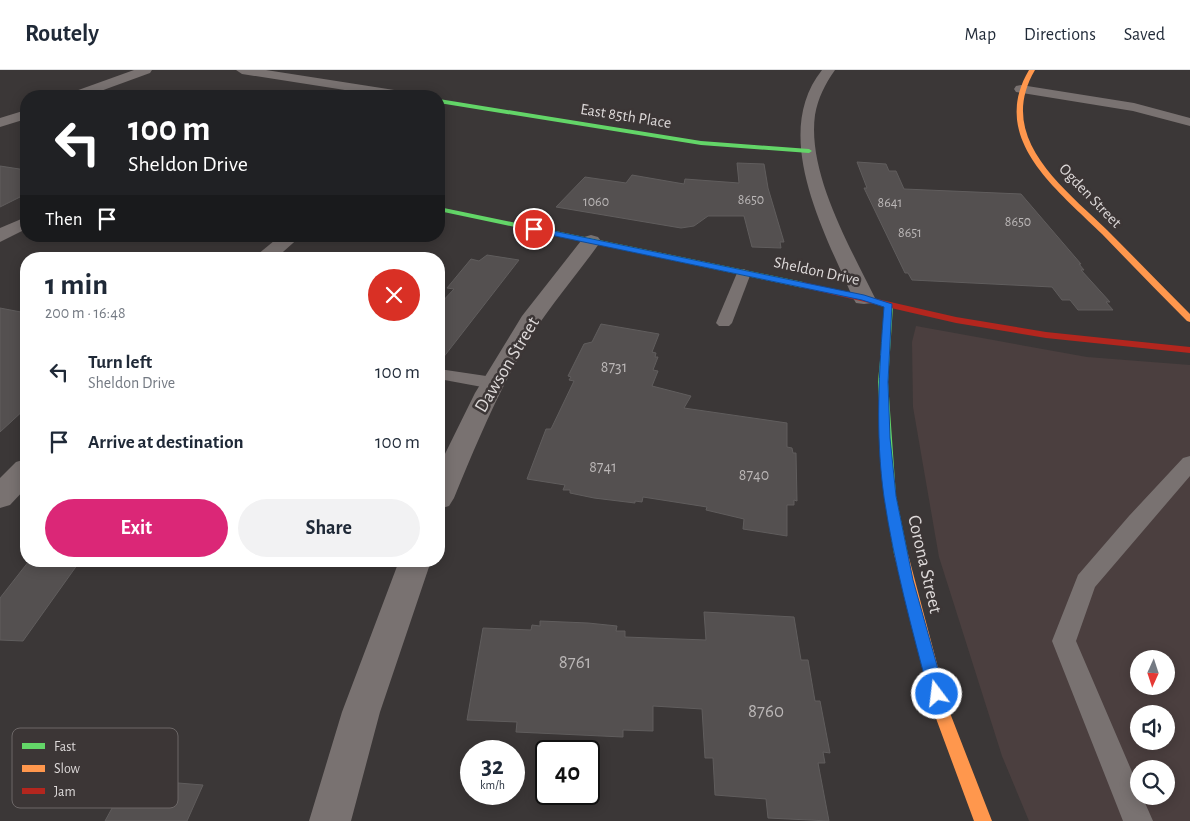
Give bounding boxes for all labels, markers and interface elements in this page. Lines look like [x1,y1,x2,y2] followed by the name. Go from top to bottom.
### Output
[25,22,99,46] text: Routely
[965,26,996,44] text: Map
[1024,26,1096,44] text: Directions
[1124,26,1165,44] text: Saved
[579,101,673,131] street label: East 85th Place
[45,110,110,175] icon: left
[128,112,211,147] text: 100 m
[128,153,248,175] text: Sheldon Drive
[1056,161,1125,231] street label: Ogden Street
[738,193,764,207] house number: 8650
[583,195,609,209] house number: 1060
[878,196,902,210] house number: 8641
[93,205,121,233] icon: arrive
[513,208,555,250] pin
[45,210,83,229] text: Then
[520,215,548,243] icon: arrive
[1005,215,1031,229] house number: 8650
[898,226,922,240] house number: 8651
[772,254,861,288] street label: Sheldon Drive
[368,269,420,321] button: close
[45,270,108,300] text: 1 min
[45,305,126,321] text: 200 m · 16:48
[471,314,543,416] street label: Dawson Street
[88,353,152,372] text: Turn left
[45,358,73,386] icon: left
[601,359,627,375] house number: 8731
[375,363,420,382] text: 100 m
[88,375,175,391] text: Sheldon Drive
[45,428,73,456] icon: arrive
[88,433,244,452] text: Arrive at destination
[375,433,420,452] text: 100 m
[589,459,617,475] house number: 8741
[739,467,769,483] house number: 8740
[45,499,228,557] button: Exit
[238,499,420,557] button: Share
[904,513,945,615] street label: Corona Street
[1130,650,1175,695] north arrow
[1130,650,1175,805] map controls
[559,653,591,672] house number: 8761
[910,667,962,719] position arrow
[748,702,784,721] house number: 8760
[1130,705,1175,750] button: sound
[12,728,178,808] legend
[54,740,76,754] text: Fast
[535,740,600,805] speed limit sign: 40
[481,754,504,779] text: 32
[1130,760,1175,805] button: search
[54,762,81,776] text: Slow
[480,779,505,791] text: km/h
[54,785,76,799] text: Jam

